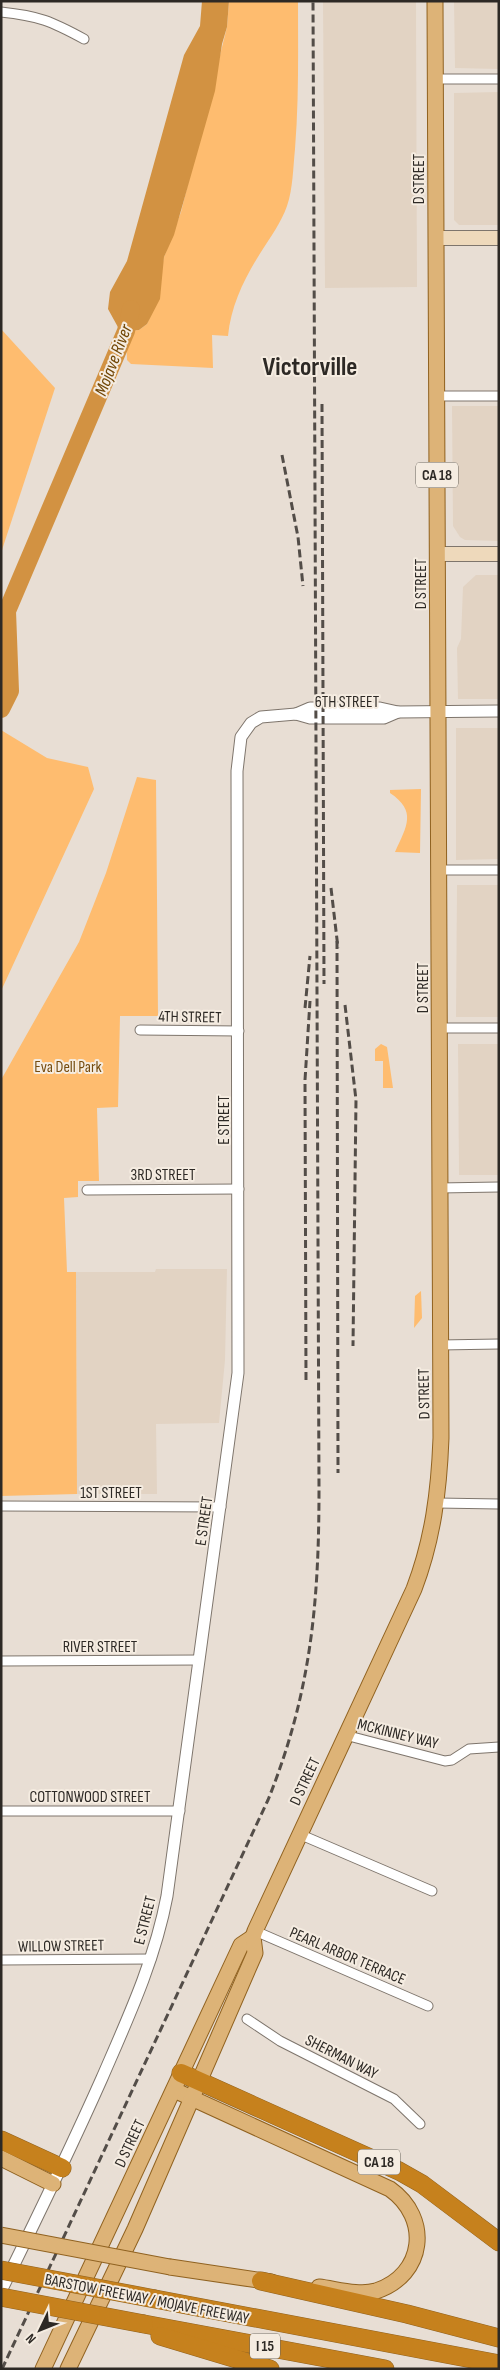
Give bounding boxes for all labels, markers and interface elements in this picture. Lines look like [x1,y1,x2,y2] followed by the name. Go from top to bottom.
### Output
[410,153,429,204] street label: D STREET
[90,321,137,399] water label: Mojave River
[263,352,357,383] district label: Victorville
[416,462,458,488] road number: CA 18
[412,558,431,609] street label: D STREET
[315,693,380,712] street label: 6TH STREET
[414,962,433,1013] street label: D STREET
[158,1007,222,1028] street label: 4TH STREET
[34,1058,102,1077] park label: Eva Dell Park
[215,1095,234,1145] street label: E STREET
[131,1166,196,1185] street label: 3RD STREET
[415,1368,434,1420] street label: D STREET
[80,1484,142,1503] street label: 1ST STREET
[192,1495,217,1547] street label: E STREET
[63,1638,138,1657] street label: RIVER STREET
[355,1715,440,1754] street label: MCKINNEY WAY
[286,1754,325,1809] street label: D STREET
[30,1788,151,1807] street label: COTTONWOOD STREET
[130,1894,161,1947] street label: E STREET
[287,1923,408,1989] street label: PEARL ARBOR TERRACE
[18,1936,105,1957] street label: WILLOW STREET
[302,2031,381,2084] street label: SHERMAN WAY
[111,2116,150,2171] street label: D STREET
[358,2150,400,2174] road number: CA 18
[43,2270,251,2329] street label: BARSTOW FREEWAY / MOJAVE FREEWAY
[15,2305,65,2355] north arrow
[22,2330,40,2347] text: N
[250,2334,280,2358] road number: I 15

